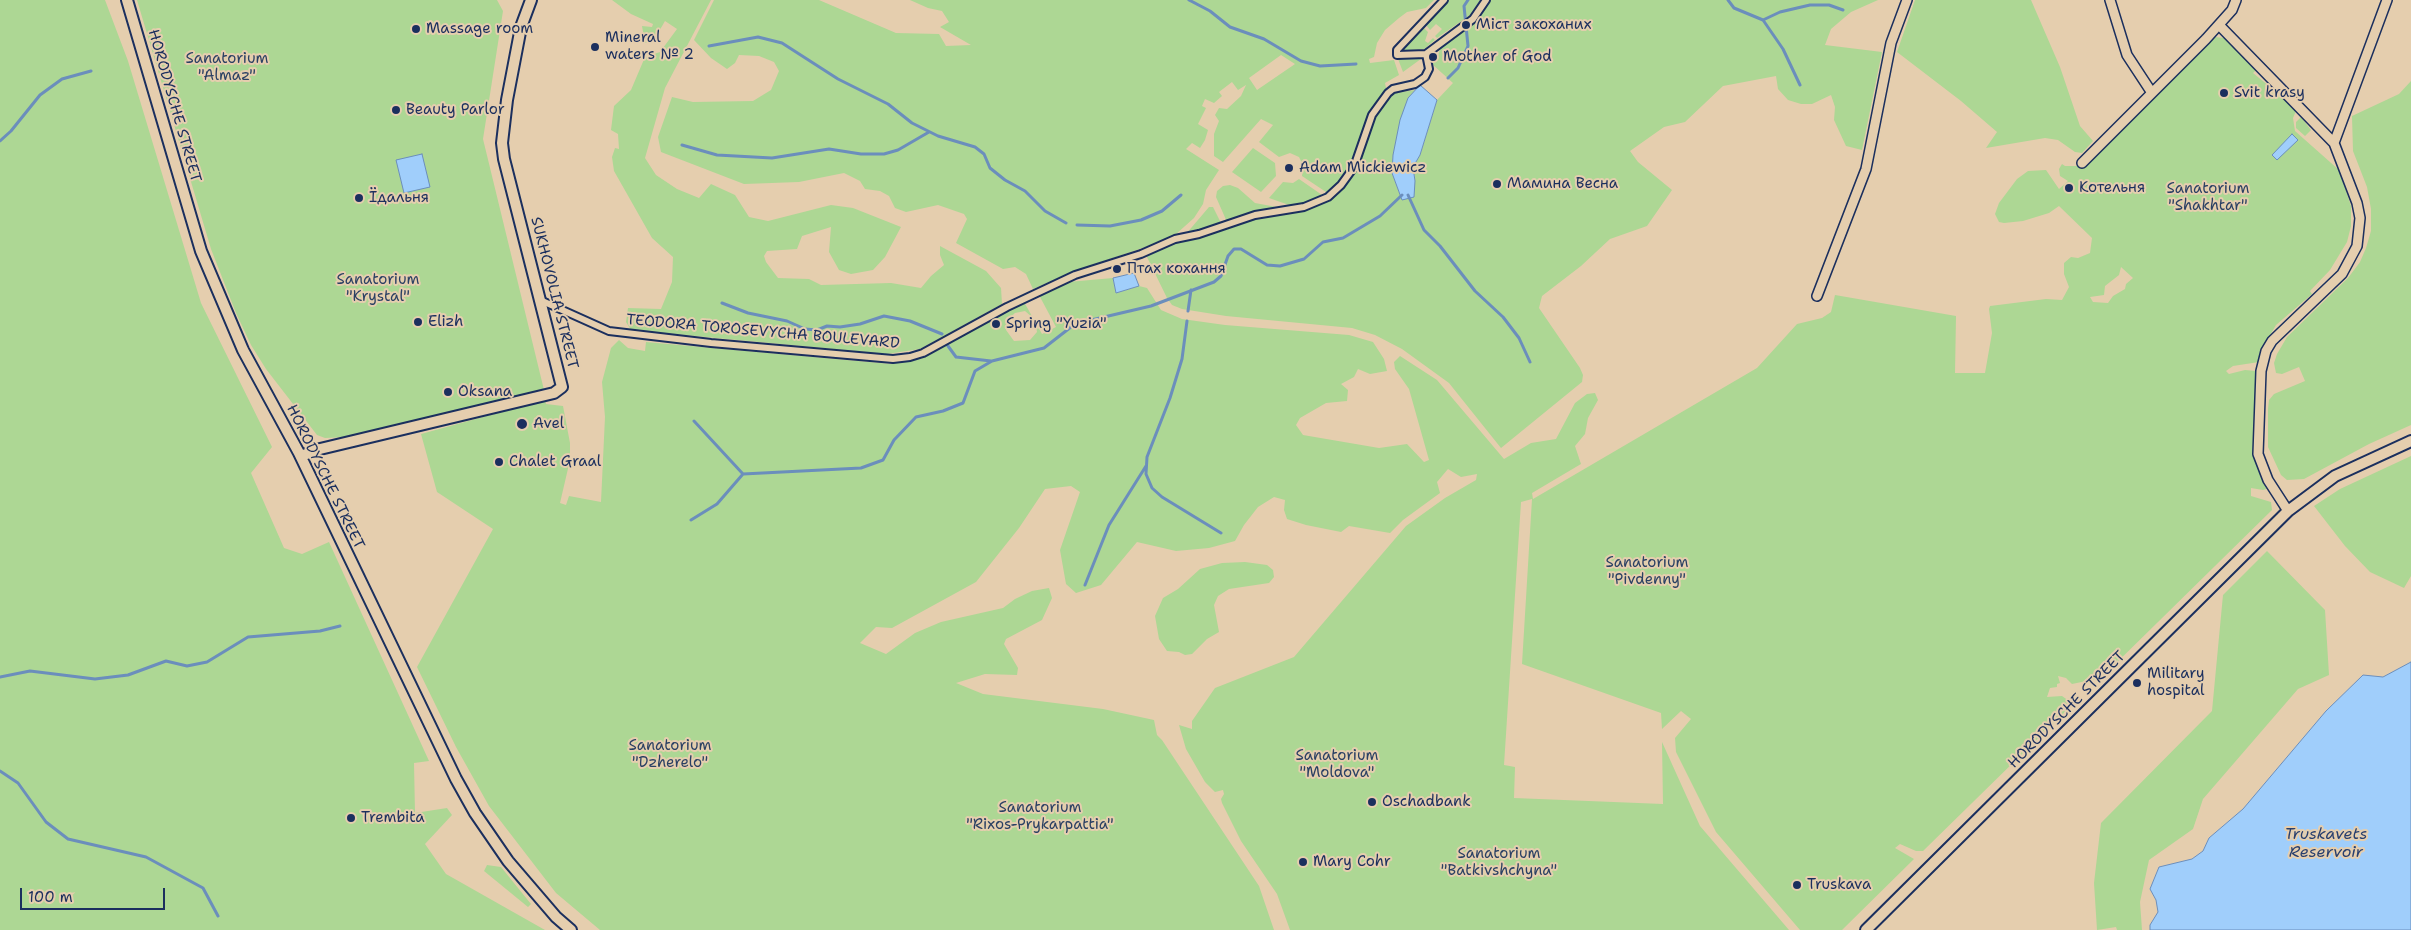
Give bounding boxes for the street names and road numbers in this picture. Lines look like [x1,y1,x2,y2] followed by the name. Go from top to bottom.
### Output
[144,27,204,185] street label: HORODYSCHE STREET
[526,215,582,371] street label: SUKHOVOLIA STREET
[626,311,900,353] street label: TEODORA TOROSEVYCHA BOULEVARD
[282,402,368,552] street label: HORODYSCHE STREET
[2005,648,2129,772] street label: HORODYSCHE STREET

